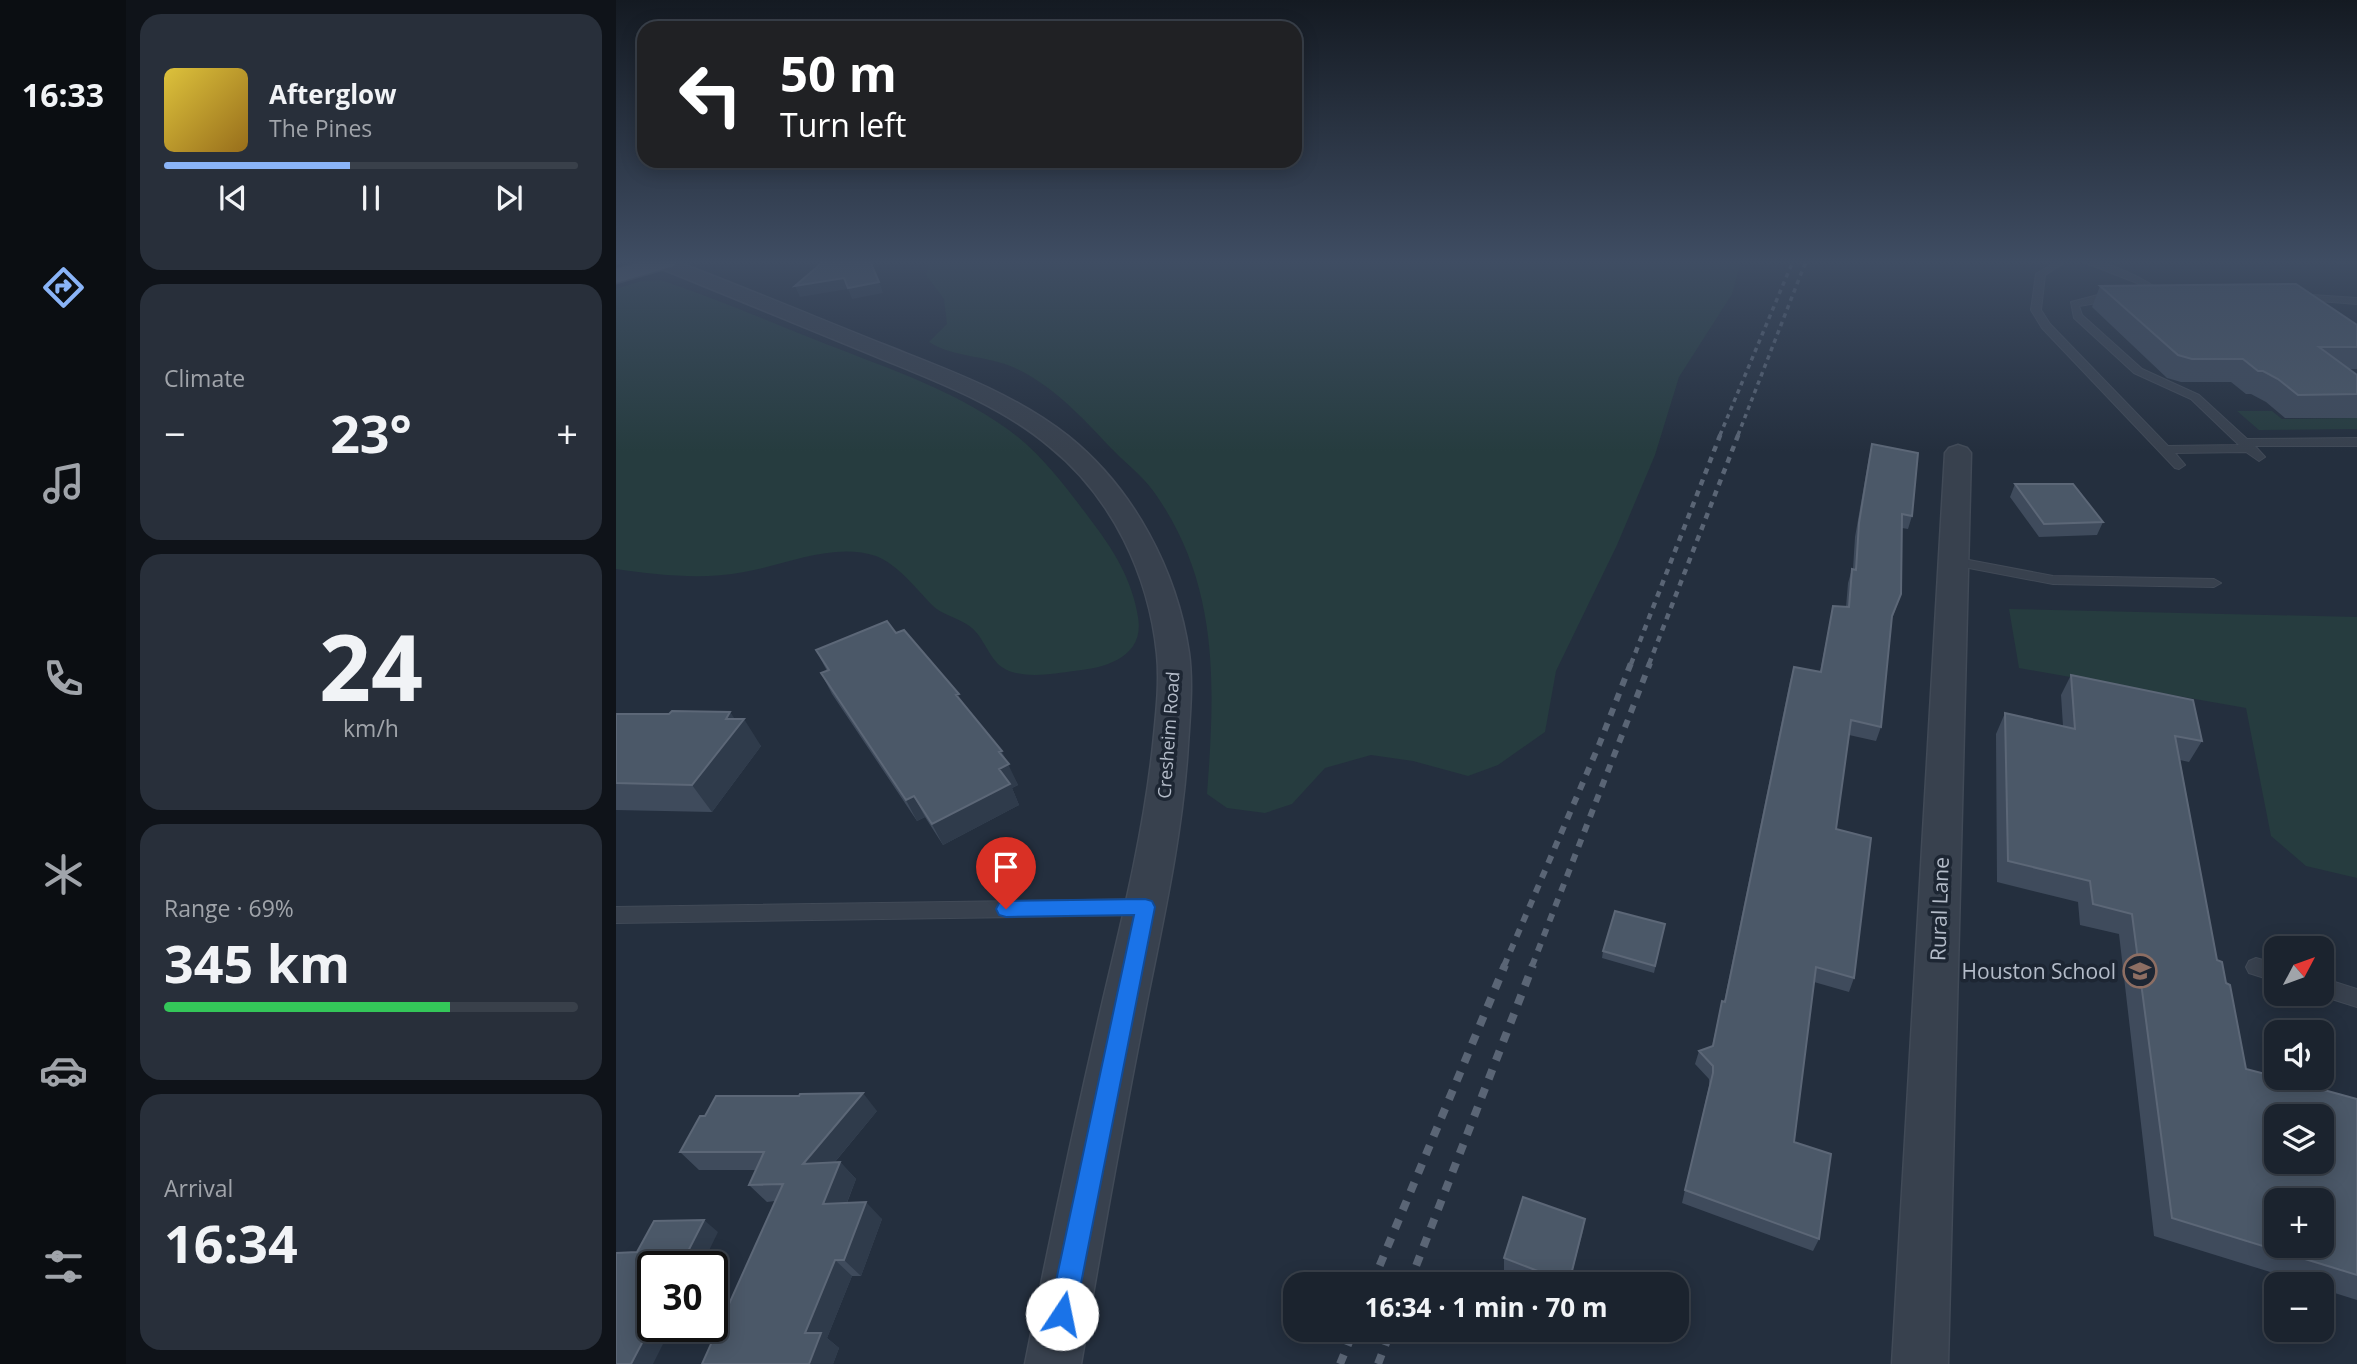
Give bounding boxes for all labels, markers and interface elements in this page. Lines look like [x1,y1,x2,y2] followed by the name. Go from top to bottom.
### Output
[780,40,897,106] text: 50 m
[665,49,756,140] icon: left
[22,73,104,116] text: 16:33
[269,76,396,112] text: Afterglow
[780,103,906,146] text: Turn left
[269,112,372,144] text: The Pines
[214,179,252,217] icon: previous
[352,179,390,217] icon: pause
[490,179,528,217] icon: next
[39,263,88,312] icon: directions
[164,362,245,394] text: Climate
[330,397,412,468] text: 23°
[164,407,186,459] text: −
[556,407,578,459] text: +
[39,459,88,508] icon: music
[319,604,423,728] text: 24
[39,654,88,703] icon: phone
[1152,671,1184,799] street label: Cresheim Road
[343,712,399,744] text: km/h
[976,837,1036,909] pin
[987,848,1025,886] icon: arrive
[39,850,88,899] icon: climate
[1923,856,1955,962] street label: Rural Lane
[164,892,294,924] text: Range · 69%
[164,927,350,998] text: 345 km
[2264,936,2334,1006] north arrow
[2264,936,2334,1342] map controls
[2121,952,2159,990] school or university icon: Houston School
[1962,957,2116,985] place label: Houston School
[2264,1020,2334,1090] button: sound
[39,1046,88,1095] icon: car
[2264,1104,2334,1174] button: layers
[164,1172,233,1204] text: Arrival
[2264,1188,2334,1258] button: +
[164,1207,298,1278] text: 16:34
[39,1242,88,1291] icon: filters
[637,1251,728,1342] speed limit sign: 30
[2264,1272,2334,1342] button: −
[1025,1277,1099,1351] position arrow
[1365,1289,1607,1325] text: 16:34 · 1 min · 70 m

